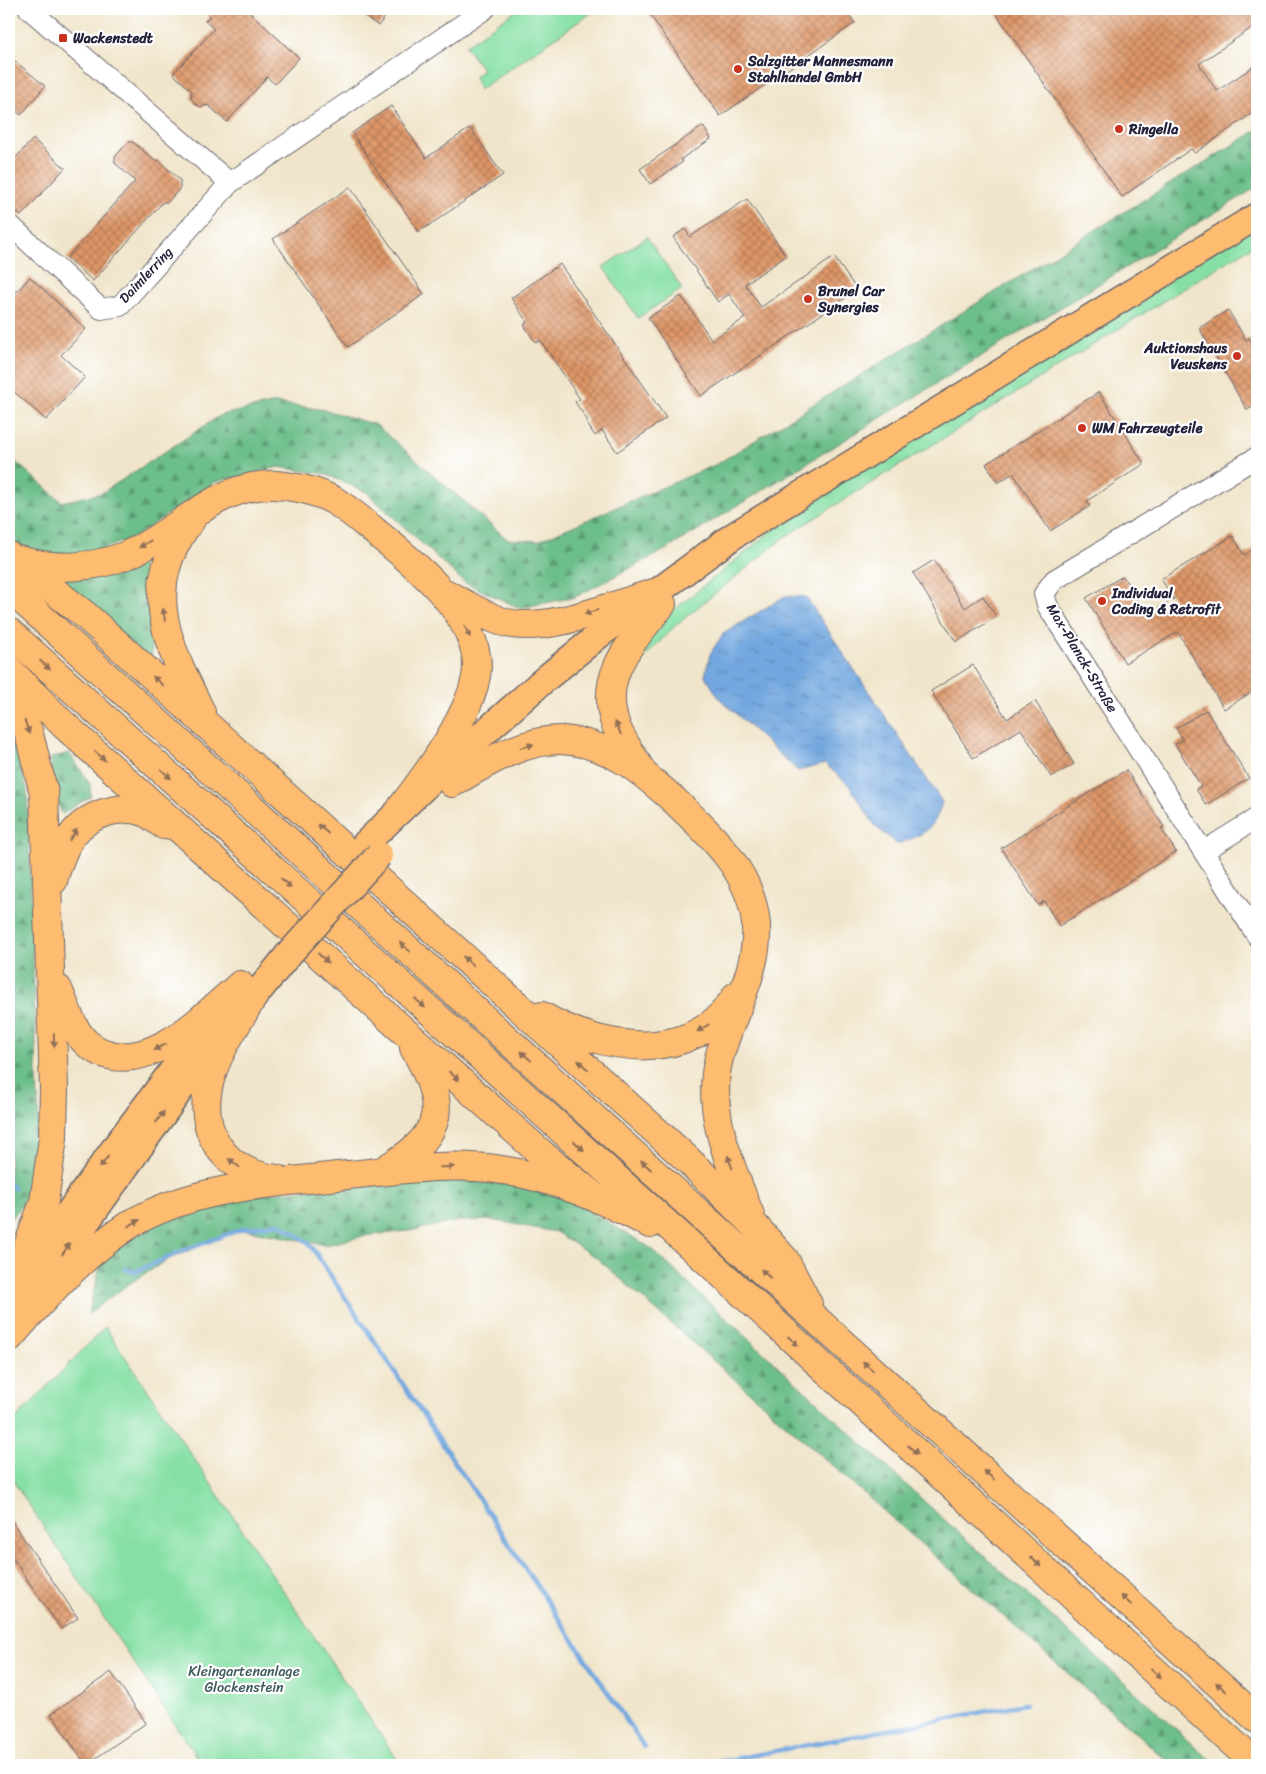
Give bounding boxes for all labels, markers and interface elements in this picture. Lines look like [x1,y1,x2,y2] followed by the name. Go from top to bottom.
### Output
[73,26,154,51] place label: Wackenstedt
[57,32,69,44] marker: Wackenstedt
[747,49,894,90] place label: Salzgitter Mannesmann Stahlhandel GmbH
[732,63,744,75] marker: Salzgitter Mannesmann Stahlhandel GmbH
[1128,117,1179,142] place label: Ringella
[1113,123,1125,135] marker: Ringella
[113,241,179,309] street label: Daimlerring
[817,279,885,320] place label: Brunel Car Synergies
[802,293,814,305] marker: Brunel Car Synergies
[1143,336,1228,377] place label: Auktionshaus Veuskens
[1231,350,1243,362] marker: Auktionshaus Veuskens
[1092,416,1203,441] place label: WM Fahrzeugteile
[1076,422,1088,434] marker: WM Fahrzeugteile
[139,540,152,549] one-way arrow
[1111,581,1222,622] place label: Individual Coding & Retrofit
[1096,595,1108,607] marker: Individual Coding & Retrofit
[1039,598,1125,718] street label: Max-Planck-Straße
[159,607,167,623] one-way arrow
[583,608,598,616] one-way arrow
[463,624,471,638] one-way arrow
[38,659,50,671] one-way arrow
[152,675,165,686] one-way arrow
[24,720,31,735] one-way arrow
[614,721,622,735] one-way arrow
[519,742,535,750] one-way arrow
[93,750,105,762] one-way arrow
[159,768,171,780] one-way arrow
[316,824,329,835] one-way arrow
[68,828,77,842] one-way arrow
[280,877,292,889] one-way arrow
[400,941,412,953] one-way arrow
[316,952,328,964] one-way arrow
[462,955,474,967] one-way arrow
[413,997,425,1009] one-way arrow
[696,1024,709,1033] one-way arrow
[50,1032,58,1048] one-way arrow
[153,1043,167,1051] one-way arrow
[520,1050,532,1062] one-way arrow
[578,1059,590,1071] one-way arrow
[448,1070,460,1082] one-way arrow
[155,1111,166,1124] one-way arrow
[573,1140,585,1152] one-way arrow
[725,1154,733,1169] one-way arrow
[99,1156,109,1169] one-way arrow
[227,1158,241,1168] one-way arrow
[641,1159,653,1171] one-way arrow
[439,1163,455,1171] one-way arrow
[127,1219,141,1227] one-way arrow
[61,1242,71,1256] one-way arrow
[760,1269,773,1280] one-way arrow
[787,1335,799,1346] one-way arrow
[861,1361,874,1372] one-way arrow
[907,1444,919,1456] one-way arrow
[983,1469,995,1481] one-way arrow
[1030,1556,1042,1568] one-way arrow
[1120,1594,1132,1606] one-way arrow
[188,1659,300,1700] park label: Kleingartenanlage Glockenstein
[1149,1667,1162,1678] one-way arrow
[1215,1681,1228,1692] one-way arrow

